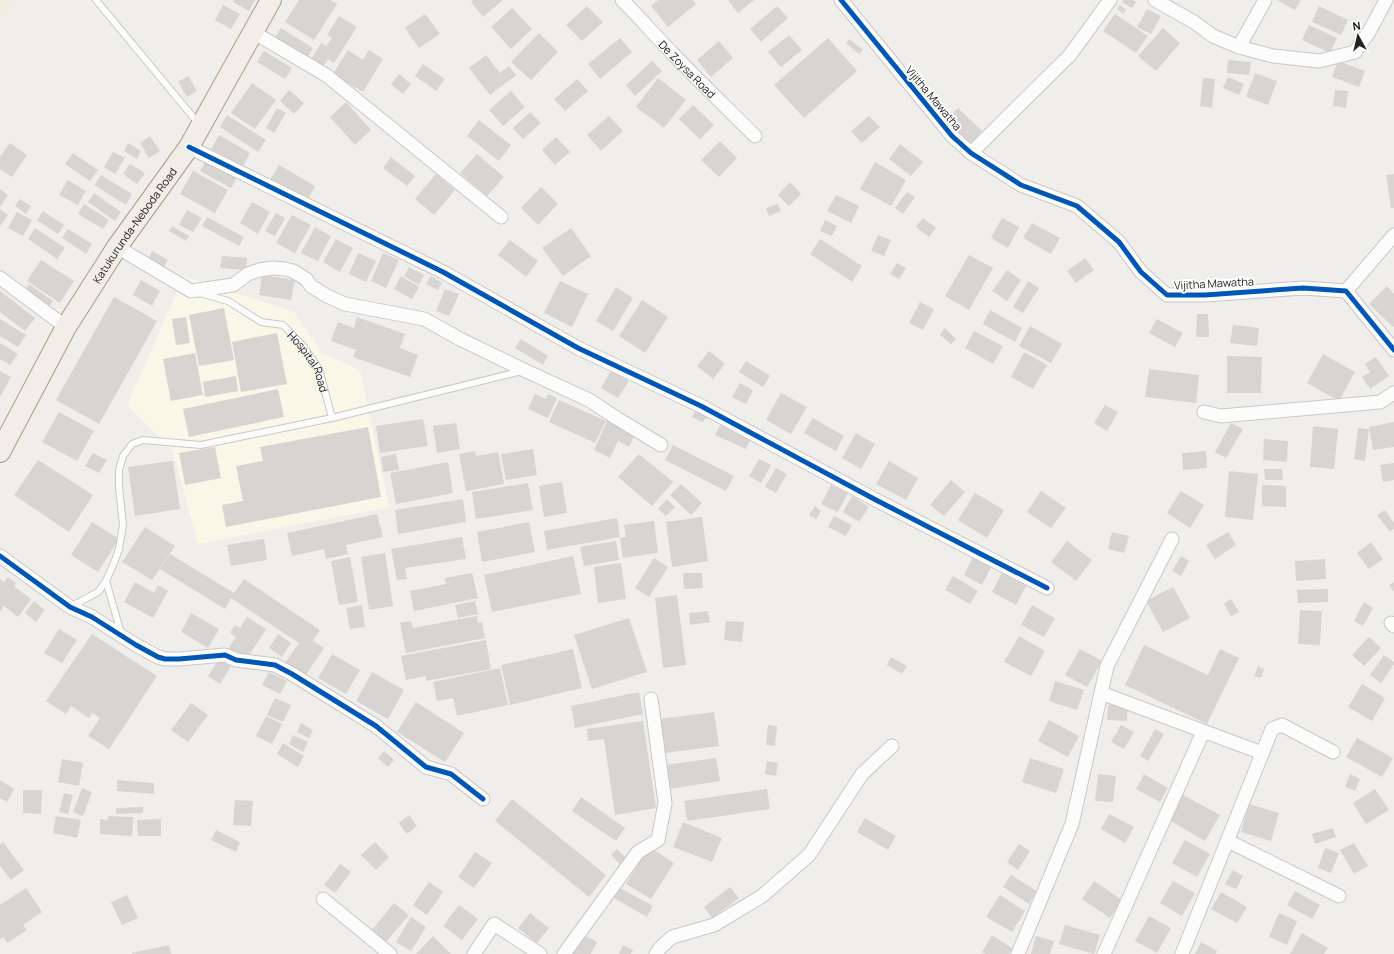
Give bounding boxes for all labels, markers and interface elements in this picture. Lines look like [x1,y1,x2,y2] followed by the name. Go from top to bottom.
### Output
[1338,16,1378,56] north arrow
[1352,18,1362,34] text: N
[656,37,719,101] street label: De Zoysa Road
[903,63,965,133] street label: Vijitha Mawatha
[89,164,180,286] street label: Katukurunda-Neboda Road
[1174,273,1254,293] street label: Vijitha Mawatha
[285,327,332,394] street label: Hospital Road

